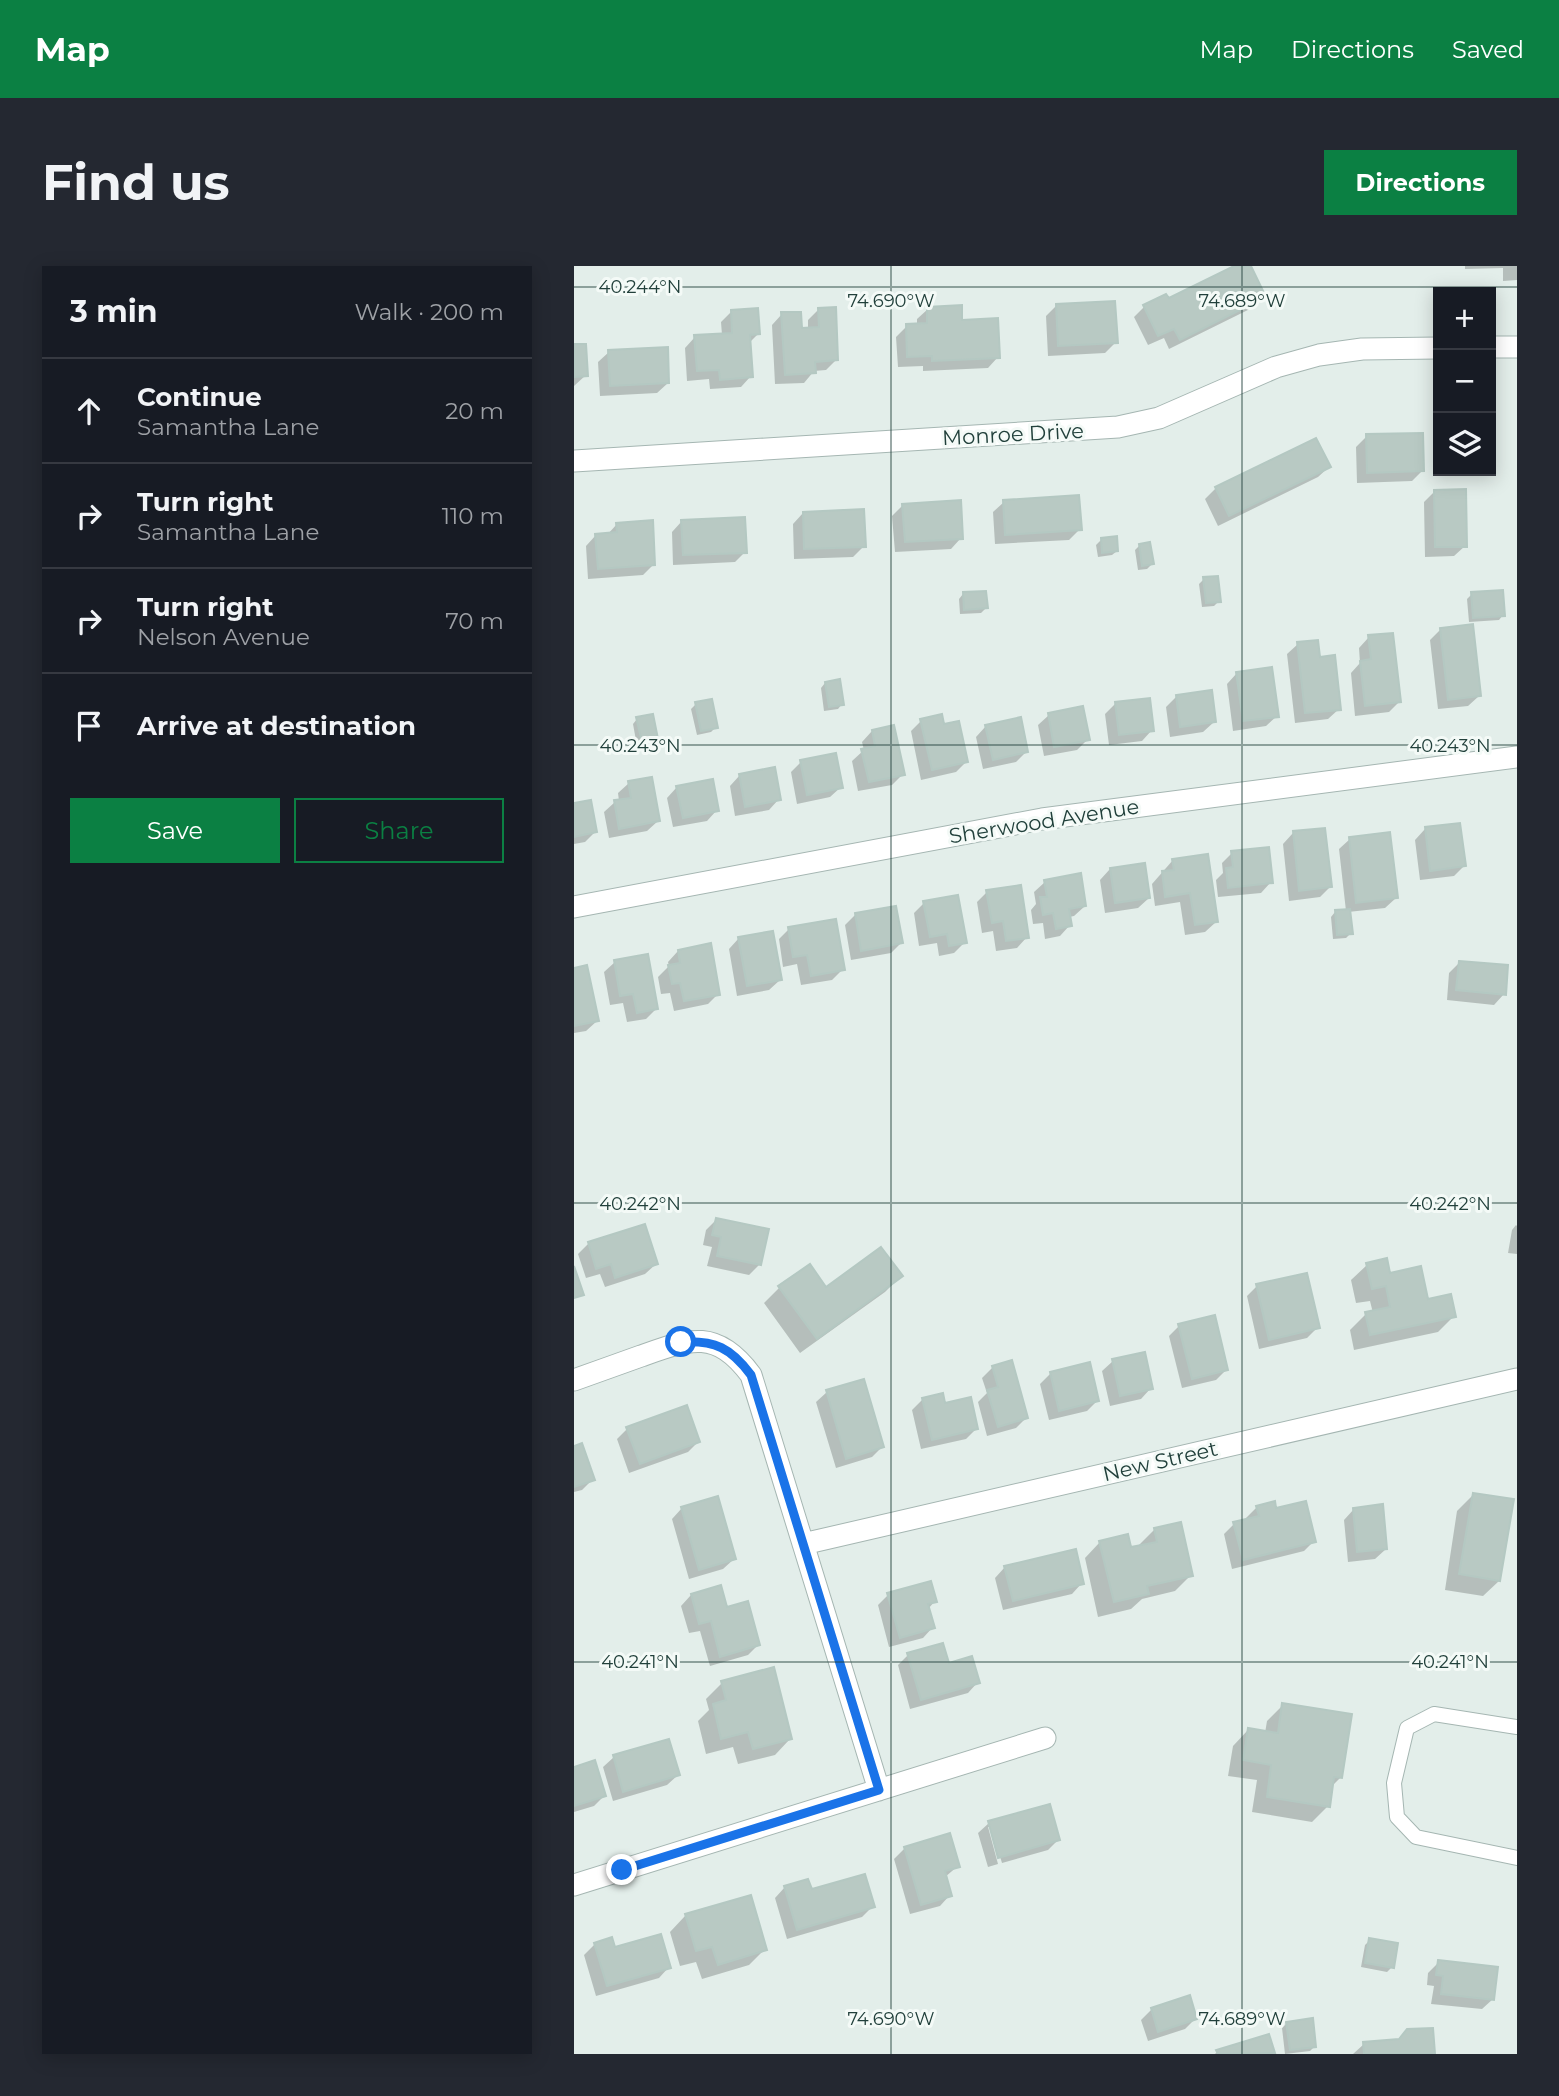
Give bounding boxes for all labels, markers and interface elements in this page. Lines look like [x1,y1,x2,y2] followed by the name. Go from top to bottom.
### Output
[35,29,110,69] text: Map
[1200,35,1253,64] text: Map
[1291,35,1414,64] text: Directions
[1452,35,1524,64] text: Saved
[1324,150,1517,215] button: Directions
[42,153,230,212] text: Find us
[599,276,681,298] text: 40.244°N
[1433,287,1496,476] map controls
[1433,287,1496,350] button: +
[847,290,935,312] text: 74.690°W
[1199,290,1285,312] text: 74.689°W
[70,293,157,330] text: 3 min
[354,298,504,326] text: Walk · 200 m
[1433,350,1496,413] button: −
[137,381,262,413] text: Continue
[70,392,108,430] icon: ahead
[445,397,504,425] text: 20 m
[137,413,319,441] text: Samantha Lane
[1433,413,1496,476] button: layers
[941,418,1085,450] street label: Monroe Drive
[137,486,273,518] text: Turn right
[70,497,108,535] icon: right
[442,502,504,530] text: 110 m
[137,518,319,546] text: Samantha Lane
[137,591,273,623] text: Turn right
[70,602,108,640] icon: right
[445,607,504,635] text: 70 m
[137,623,310,651] text: Nelson Avenue
[70,707,108,745] icon: arrive
[137,710,416,742] text: Arrive at destination
[599,735,681,757] text: 40.243°N
[1409,735,1491,757] text: 40.243°N
[947,794,1141,848] street label: Sherwood Avenue
[70,798,280,863] button: Save
[294,798,504,863] button: Share
[599,1193,681,1215] text: 40.242°N
[1409,1193,1491,1215] text: 40.242°N
[665,1326,696,1357] route start
[1100,1436,1220,1486] street label: New Street
[601,1651,679,1673] text: 40.241°N
[1411,1651,1489,1673] text: 40.241°N
[606,1854,637,1885] route end
[847,2008,935,2030] text: 74.690°W
[1199,2008,1285,2030] text: 74.689°W

